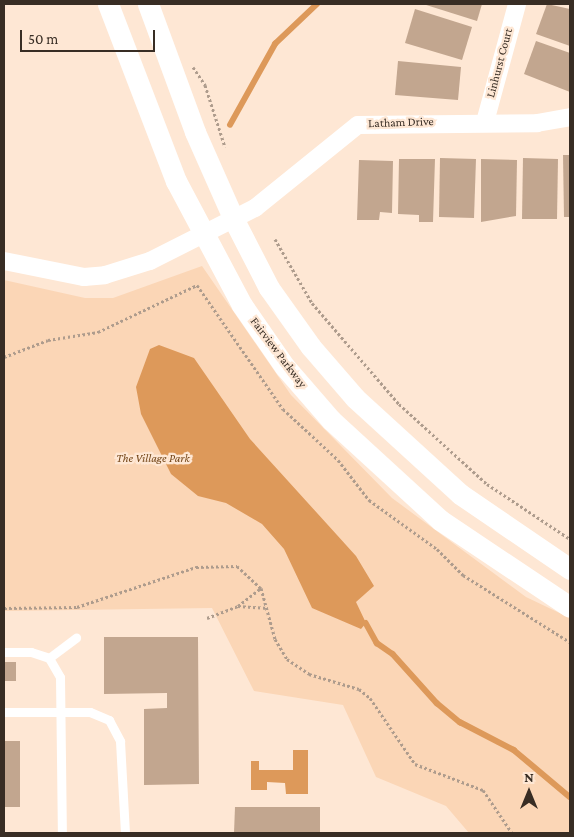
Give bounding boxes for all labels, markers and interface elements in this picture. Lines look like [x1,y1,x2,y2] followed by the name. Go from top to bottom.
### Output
[22,20,158,52] scale bar
[484,27,516,99] street label: Linhurst Court
[28,31,58,47] text: 50 m
[368,115,434,131] street label: Latham Drive
[247,315,309,391] street label: Fairview Parkway
[116,452,190,466] park label: The Village Park
[504,767,554,817] north arrow
[524,769,534,785] text: N

